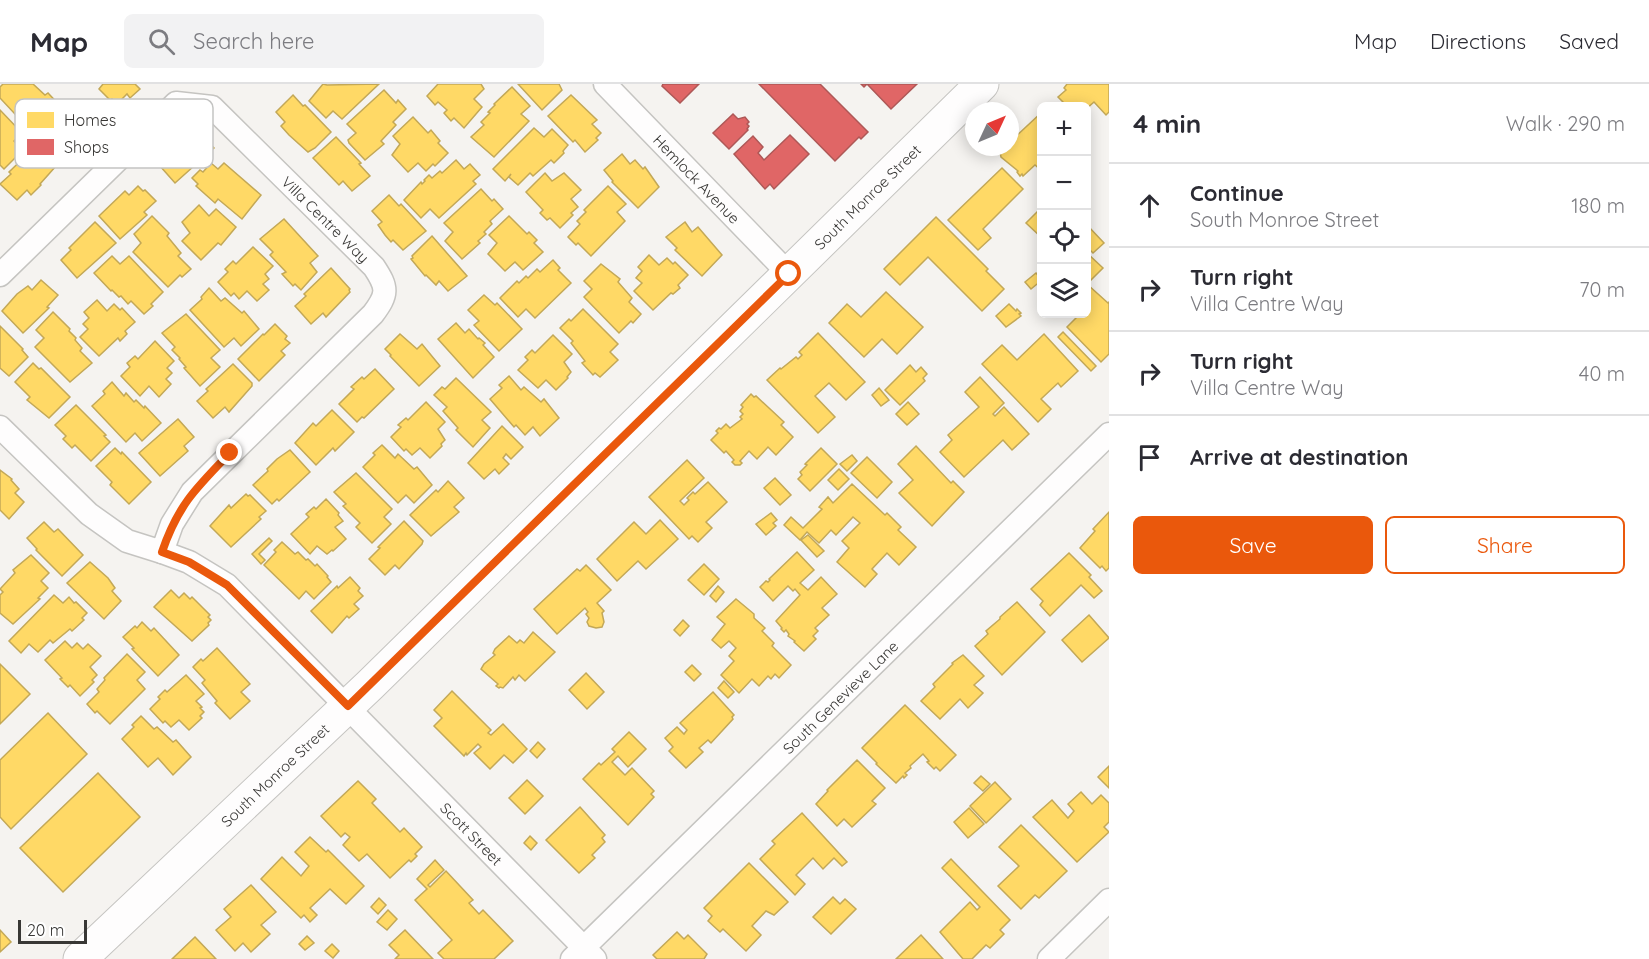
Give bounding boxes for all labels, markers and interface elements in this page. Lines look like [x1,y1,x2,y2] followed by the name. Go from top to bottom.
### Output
[124,14,544,68] search box
[30,24,88,59] text: Map
[145,25,178,58] icon: search
[193,27,315,55] text: Search here
[1354,28,1397,54] text: Map
[1430,28,1526,54] text: Directions
[1559,28,1619,54] text: Saved
[15,99,213,168] legend
[965,102,1019,156] north arrow
[1037,102,1091,318] map controls
[1037,102,1091,156] button: +
[1133,107,1201,140] text: 4 min
[64,110,116,130] text: Homes
[1506,111,1625,136] text: Walk · 290 m
[649,130,744,227] street label: Hemlock Avenue
[64,137,109,157] text: Shops
[810,140,925,253] street label: South Monroe Street
[1037,156,1091,210] button: −
[278,172,373,267] street label: Villa Centre Way
[1190,179,1284,207] text: Continue
[1133,189,1166,222] icon: ahead
[1571,193,1625,218] text: 180 m
[1190,207,1379,232] text: South Monroe Street
[1037,210,1091,264] button: locate
[775,260,801,286] route start
[1190,263,1294,291] text: Turn right
[1037,264,1091,318] button: layers
[1133,273,1166,306] icon: right
[1579,277,1625,302] text: 70 m
[1190,291,1344,316] text: Villa Centre Way
[1190,347,1294,375] text: Turn right
[1133,357,1166,390] icon: right
[1579,361,1625,386] text: 40 m
[1190,375,1344,400] text: Villa Centre Way
[216,439,242,465] route end
[1133,441,1166,474] icon: arrive
[1190,443,1408,471] text: Arrive at destination
[1133,516,1373,574] button: Save
[1385,516,1625,574] button: Share
[778,636,902,757] street label: South Genevieve Lane
[217,719,333,831] street label: South Monroe Street
[437,798,507,869] street label: Scott Street
[18,917,87,944] scale bar
[27,920,64,940] text: 20 m

